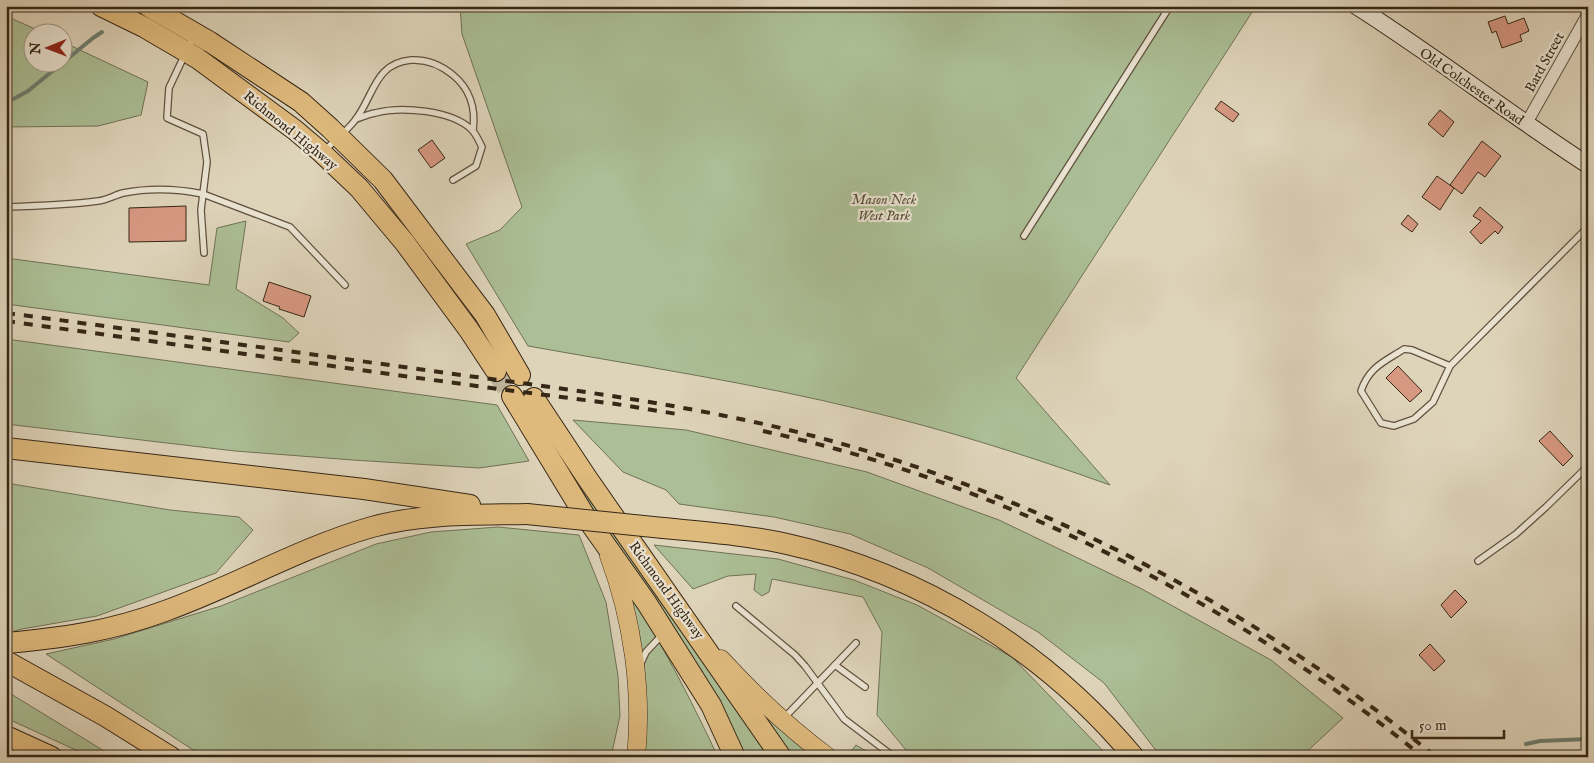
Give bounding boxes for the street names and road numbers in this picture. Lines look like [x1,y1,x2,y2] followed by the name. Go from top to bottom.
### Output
[1521,29,1569,96] street label: Bard Street
[1416,44,1527,130] street label: Old Colchester Road
[239,87,341,175] street label: Richmond Highway
[625,538,708,643] street label: Richmond Highway

